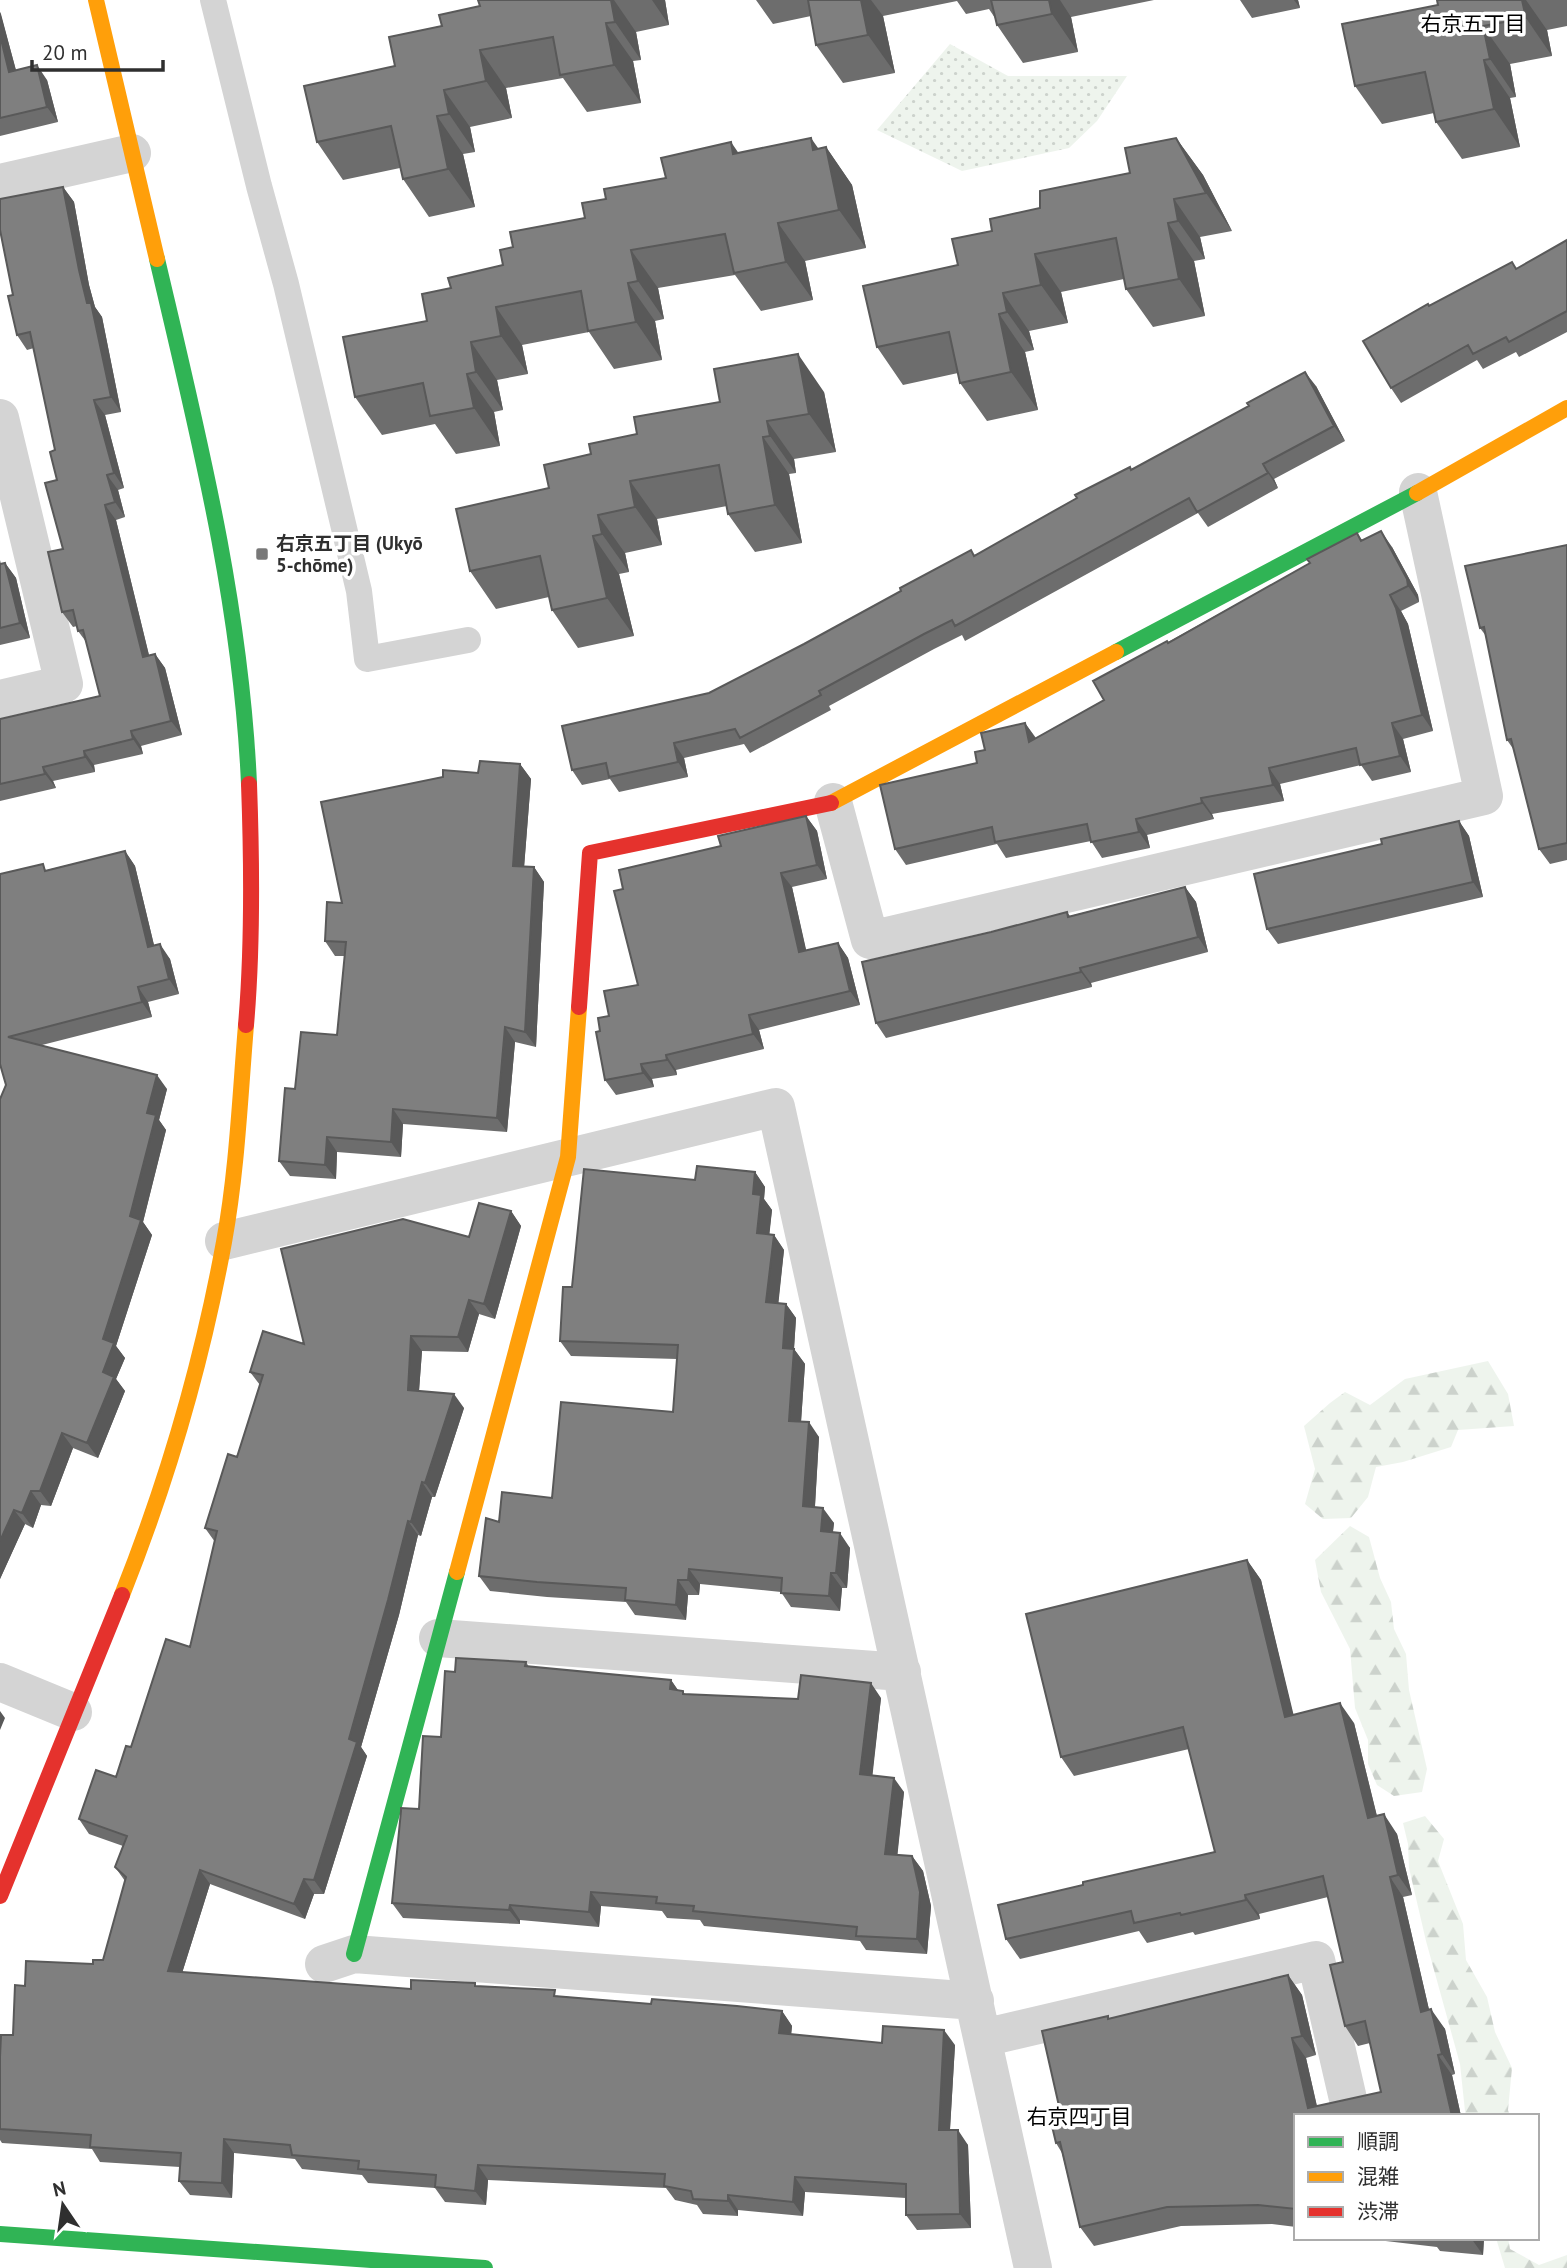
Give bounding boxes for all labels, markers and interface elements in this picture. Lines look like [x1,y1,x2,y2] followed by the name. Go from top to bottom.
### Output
[1421,10,1526,37] district label: 右京五丁目
[32,28,163,72] scale bar
[42,39,88,66] text: 20 m
[276,531,423,577] place label: 右京五丁目 (Ukyō 5-chōme)
[254,546,270,562] marker: 右京五丁目 (Ukyō 5-chōme)
[1027,2103,1132,2130] district label: 右京四丁目
[1294,2114,1539,2240] legend
[1357,2128,1399,2155] text: 順調
[1357,2163,1399,2190] text: 混雑
[28,2170,98,2240] north arrow
[50,2175,68,2202] text: N
[1357,2198,1399,2225] text: 渋滞

